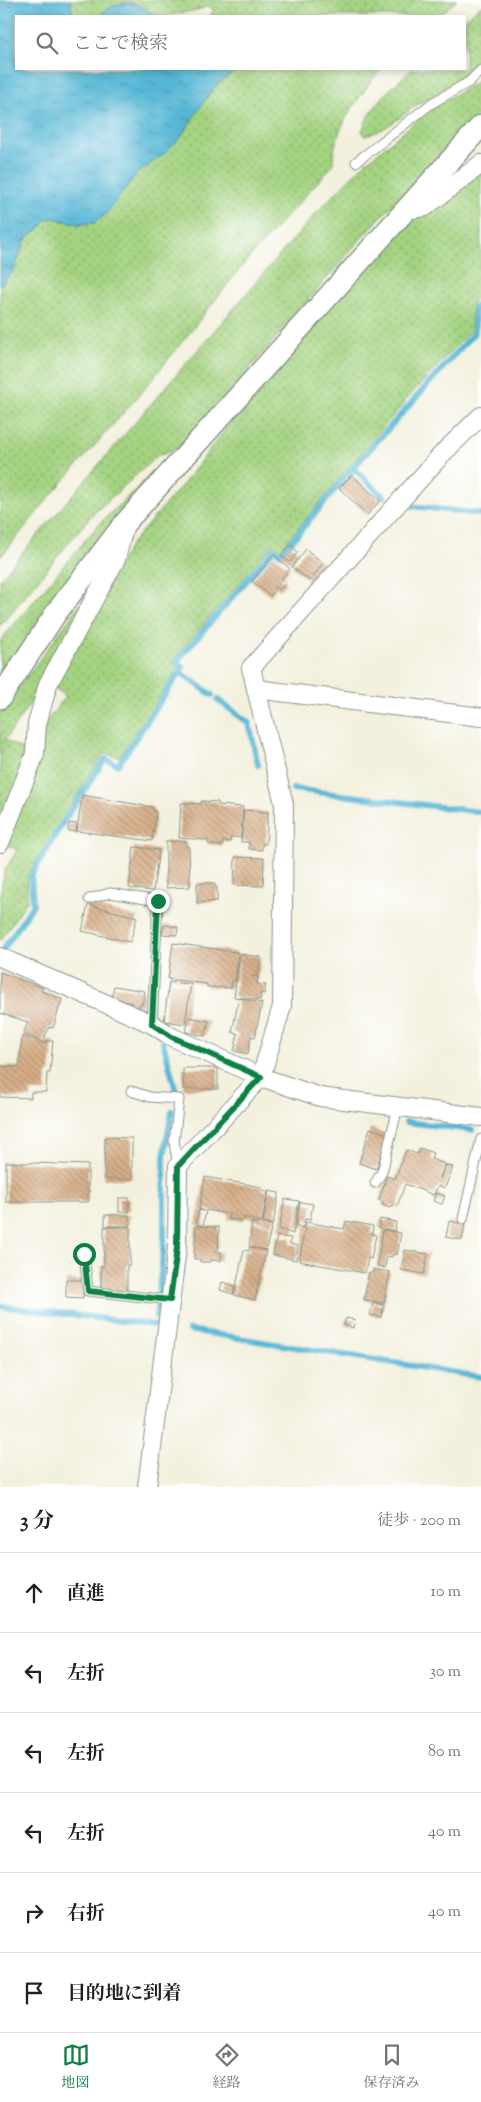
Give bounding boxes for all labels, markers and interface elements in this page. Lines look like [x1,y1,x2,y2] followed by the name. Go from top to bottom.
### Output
[15,15,466,70] search box
[33,29,61,57] icon: search
[73,31,168,58] text: ここで検索
[147,890,170,913] route end
[73,1243,96,1266] route start
[20,1507,54,1537] text: 3 分
[377,1510,461,1533] text: 徒歩 · 200 m
[20,1579,48,1607] icon: ahead
[67,1581,105,1608] text: 直進
[431,1581,461,1604] text: 10 m
[20,1659,48,1687] icon: left
[67,1661,105,1688] text: 左折
[430,1661,461,1684] text: 30 m
[20,1739,48,1767] icon: left
[67,1741,105,1768] text: 左折
[428,1741,461,1764] text: 80 m
[20,1819,48,1847] icon: left
[67,1821,105,1848] text: 左折
[428,1821,461,1844] text: 40 m
[20,1899,48,1927] icon: right
[67,1901,105,1928] text: 右折
[428,1901,461,1924] text: 40 m
[20,1979,48,2007] icon: arrive
[67,1981,181,2008] text: 目的地に到着
[62,2041,90,2094] tab: 地図
[213,2041,241,2094] tab: 経路
[364,2041,420,2094] tab: 保存済み

